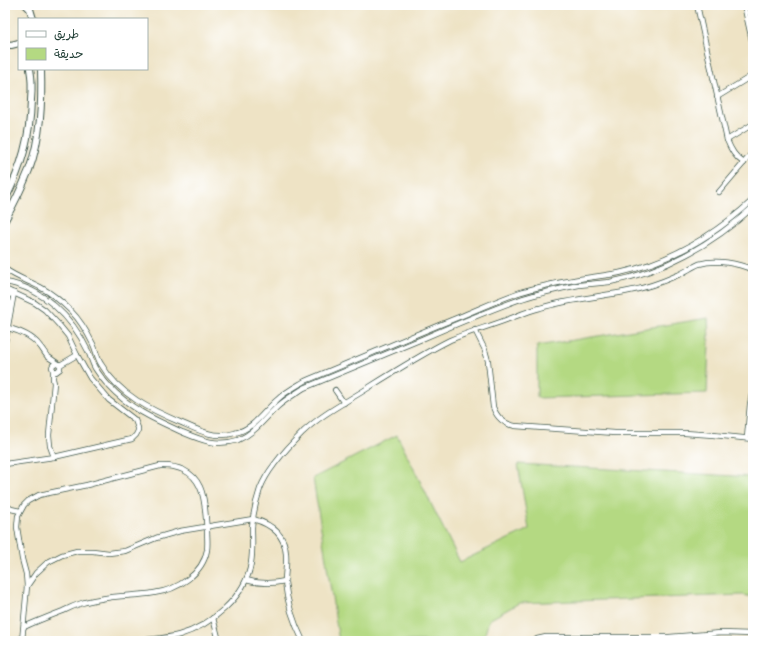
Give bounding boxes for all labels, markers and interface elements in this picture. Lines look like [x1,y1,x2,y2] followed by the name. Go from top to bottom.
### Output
[18,18,148,70] legend
[54,27,79,44] text: طريق
[54,47,83,64] text: حديقة

